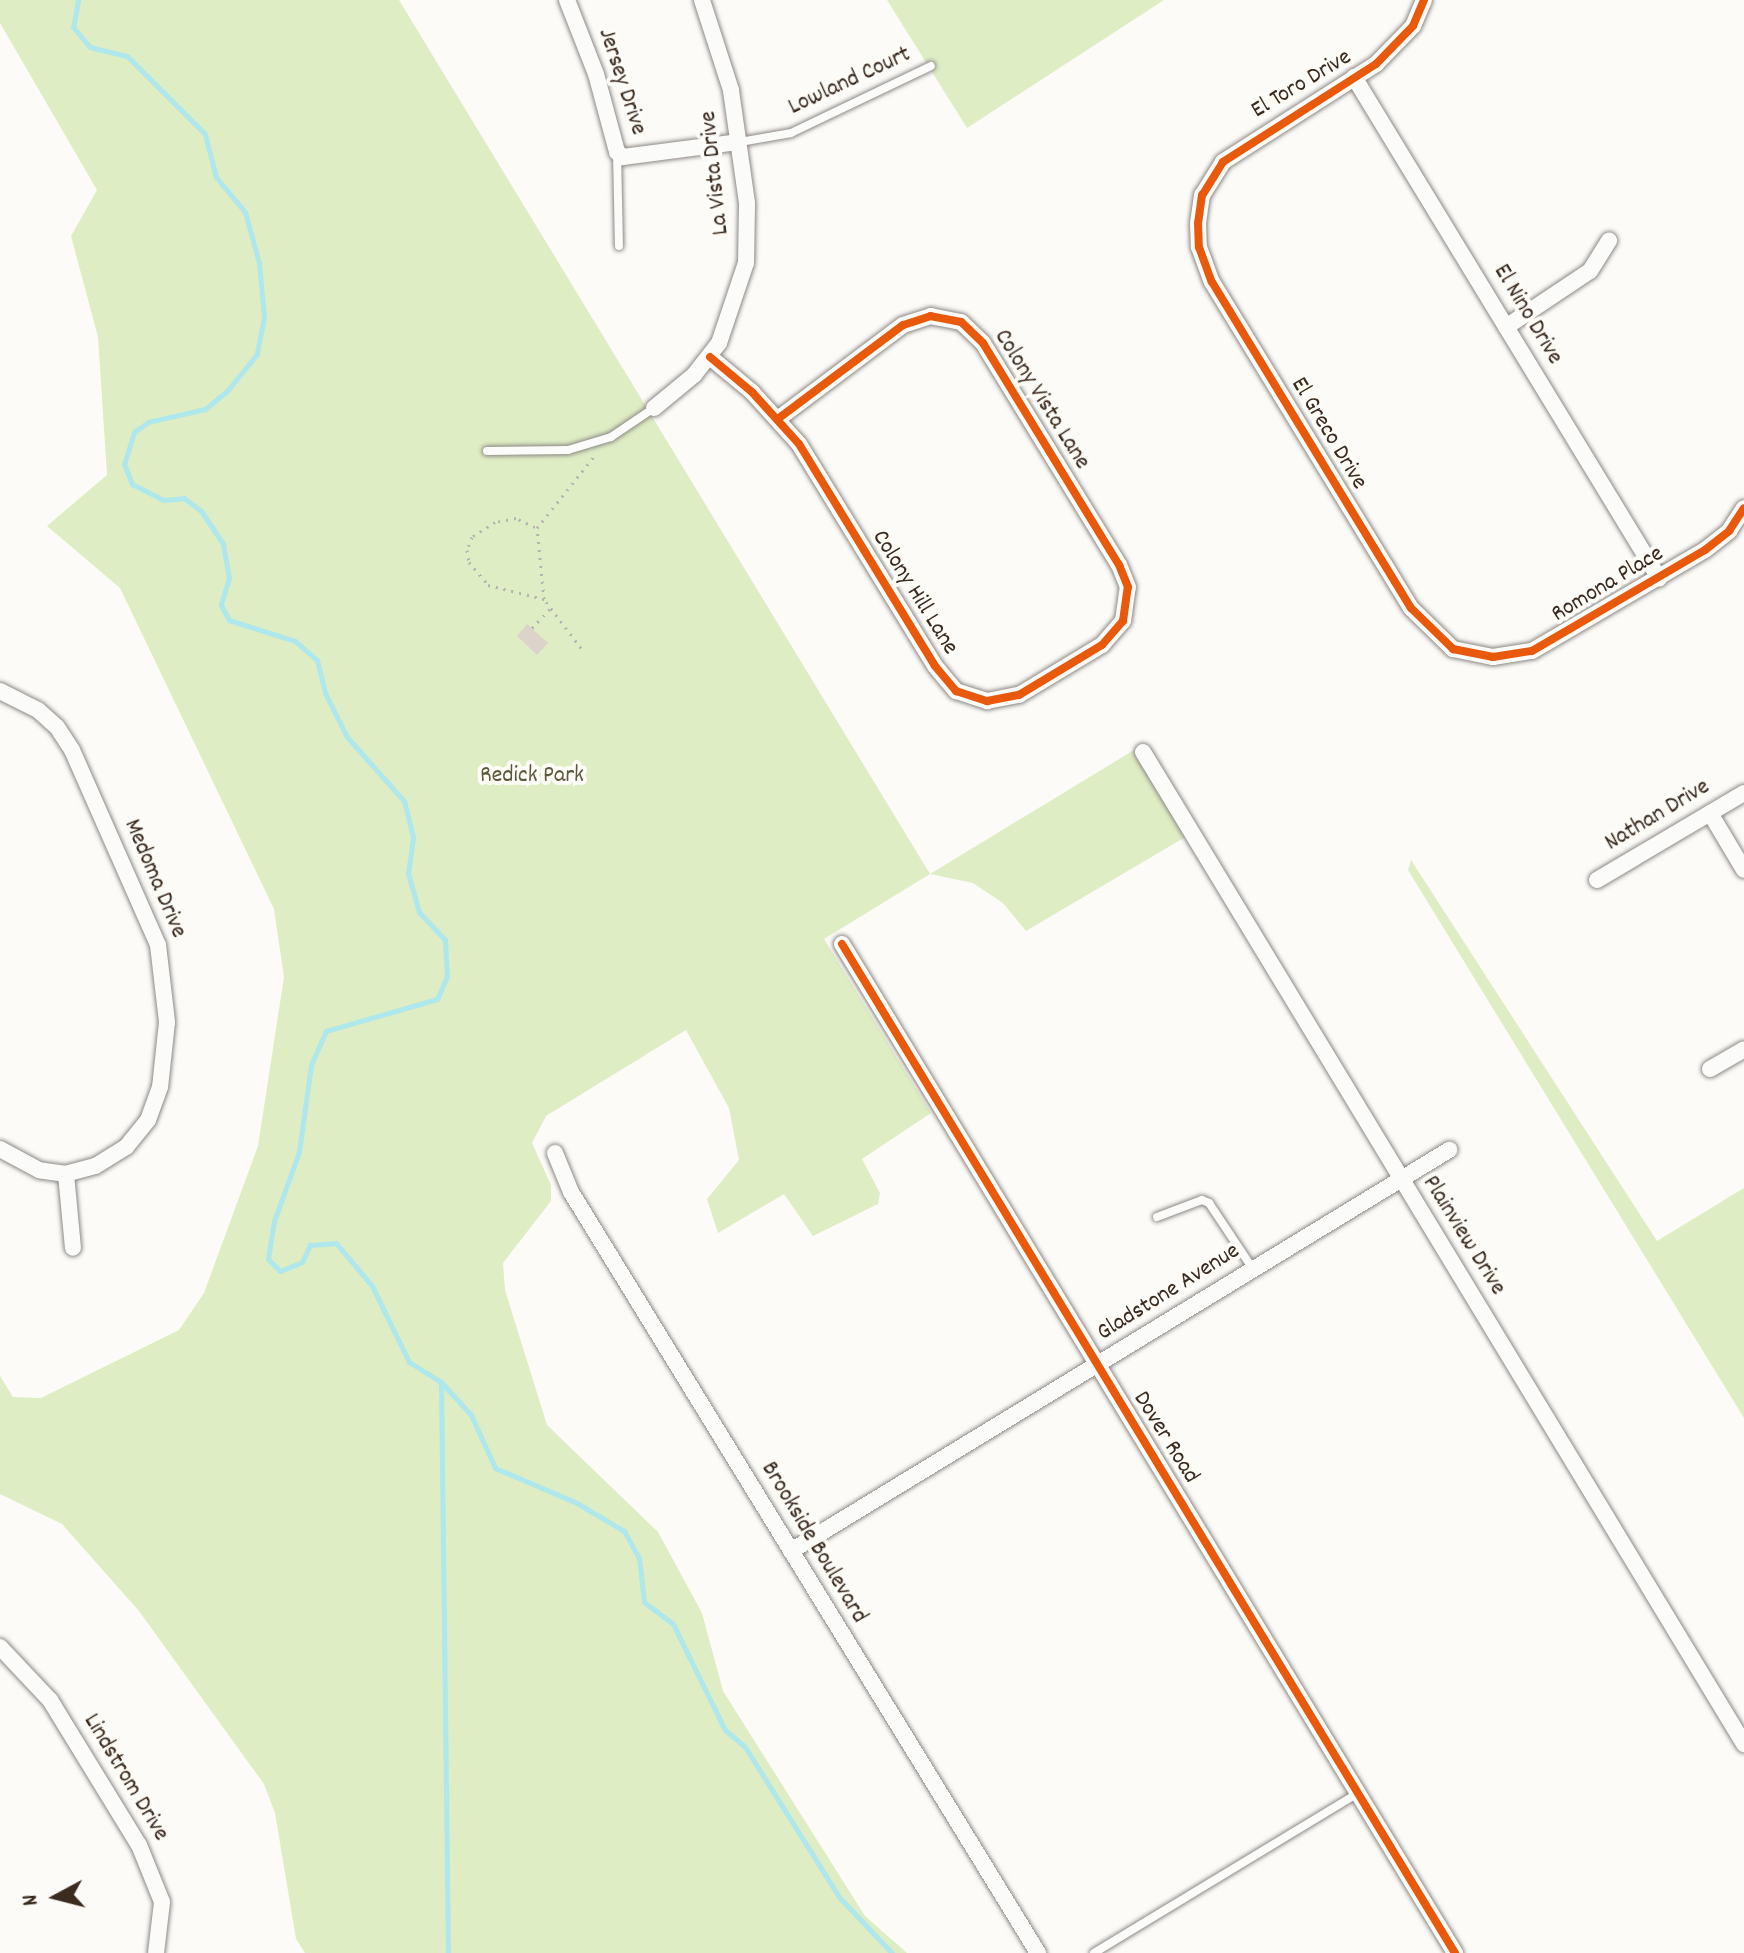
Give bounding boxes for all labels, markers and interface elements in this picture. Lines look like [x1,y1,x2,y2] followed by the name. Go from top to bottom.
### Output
[590,25,652,139] street label: Jersey Drive
[784,41,916,123] street label: Lowland Court
[1247,44,1357,126] street label: El Toro Drive
[695,110,737,236] street label: La Vista Drive
[1486,260,1568,370] street label: El Nino Drive
[987,325,1095,475] street label: Colony Vista Lane
[1283,373,1373,495] street label: El Greco Drive
[864,525,964,661] street label: Colony Hill Lane
[1547,540,1669,630] street label: Romona Place
[480,763,584,791] park label: Redick Park
[1600,774,1716,858] street label: Nathan Drive
[116,815,192,943] street label: Medoma Drive
[1415,1171,1511,1301] street label: Plainview Drive
[1092,1238,1246,1348] street label: Gladstone Avenue
[1126,1387,1204,1489] street label: Dover Road
[753,1457,873,1629] street label: Brookside Boulevard
[76,1709,174,1847] street label: Lindstrom Drive
[16,1857,96,1937] north arrow
[16,1893,48,1907] text: N

